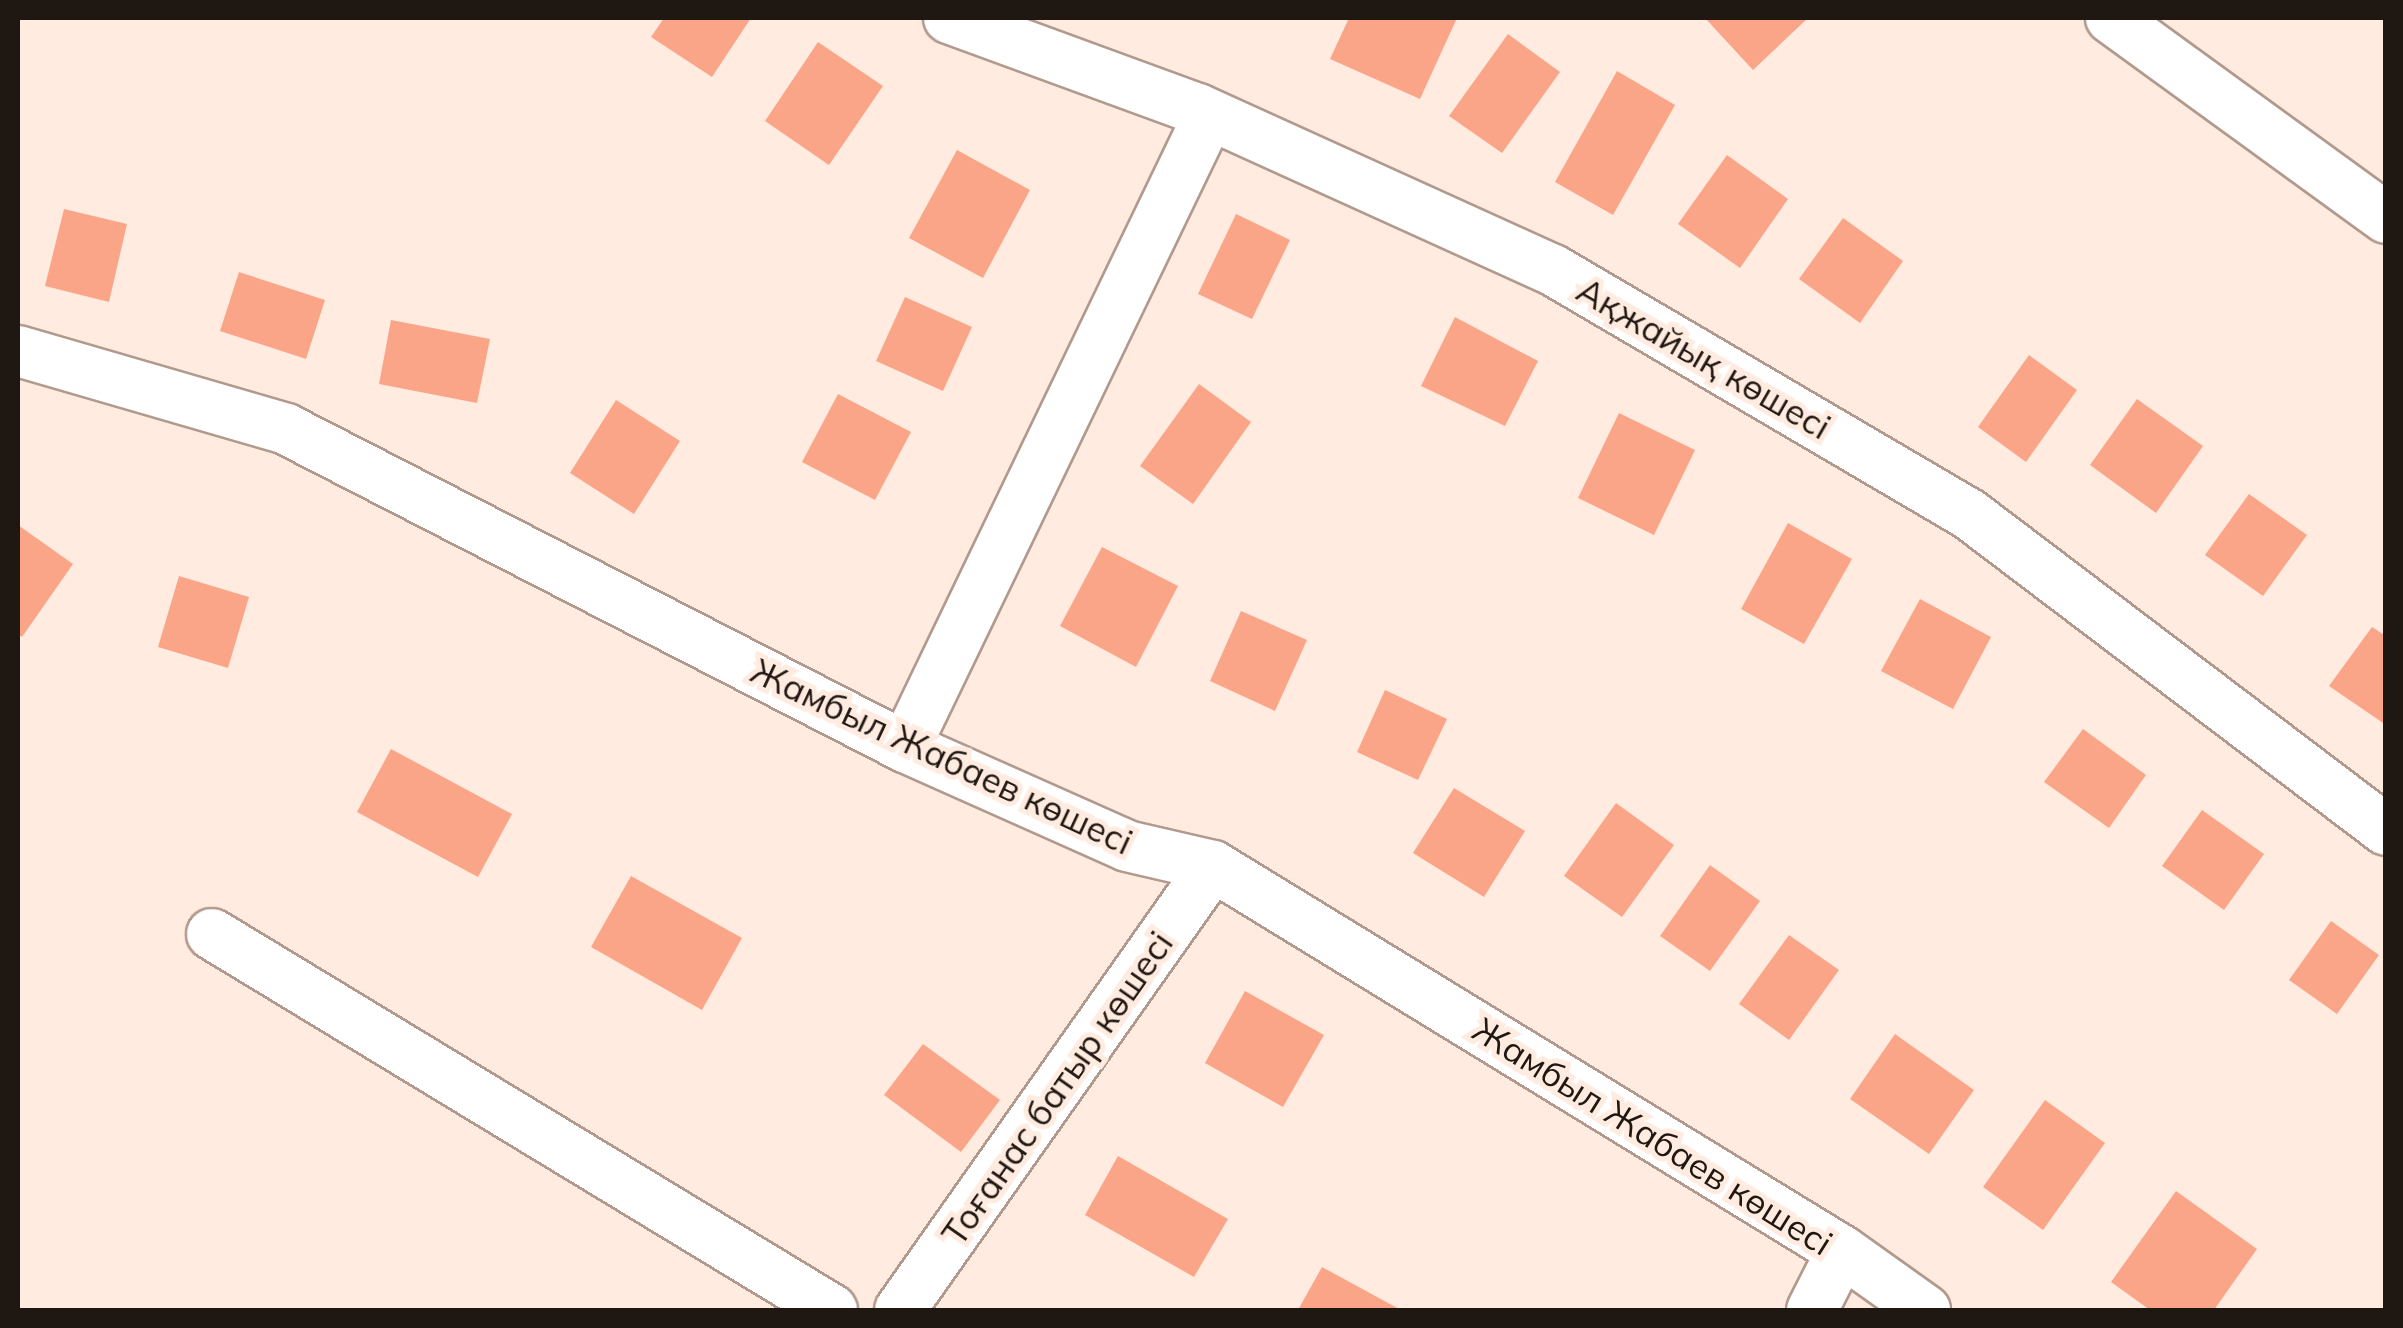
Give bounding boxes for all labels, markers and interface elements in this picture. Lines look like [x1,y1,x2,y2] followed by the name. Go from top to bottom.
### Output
[1570,268,1838,448] street label: Ақжайық көшесі
[745,649,1139,863] street label: Жамбыл Жабаев көшесі
[933,923,1181,1253] street label: Тоғанас батыр көшесі
[1466,1008,1840,1264] street label: Жамбыл Жабаев көшесі

